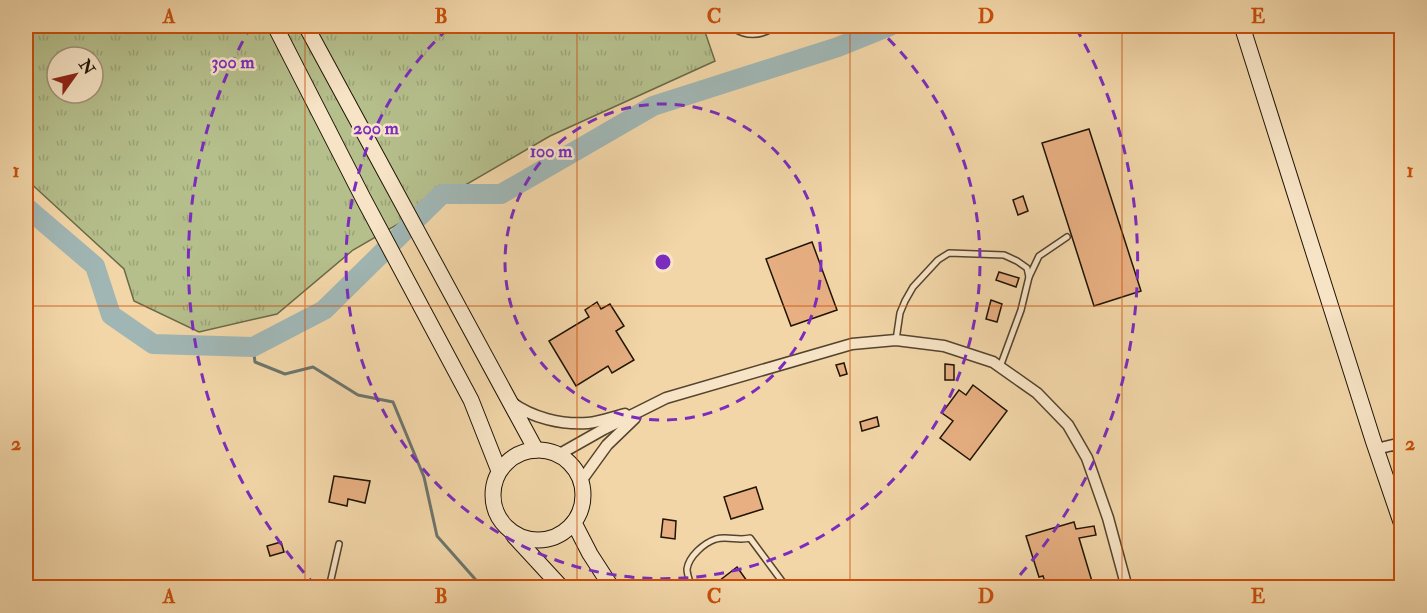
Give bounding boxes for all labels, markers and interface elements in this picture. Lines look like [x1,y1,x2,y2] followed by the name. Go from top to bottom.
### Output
[162,4,176,29] text: A
[434,4,448,29] text: B
[707,4,721,29] text: C
[978,4,994,29] text: D
[1251,4,1266,29] text: E
[45,45,105,105] north arrow
[211,51,256,74] text: 300 m
[74,55,99,79] text: N
[353,117,400,140] text: 200 m
[530,140,573,163] text: 100 m
[12,158,20,183] text: 1
[1406,158,1414,183] text: 1
[653,252,673,272] centre of rings
[11,431,21,456] text: 2
[1405,431,1415,456] text: 2
[162,584,176,609] text: A
[434,584,448,609] text: B
[707,584,721,609] text: C
[978,584,994,609] text: D
[1251,584,1266,609] text: E

